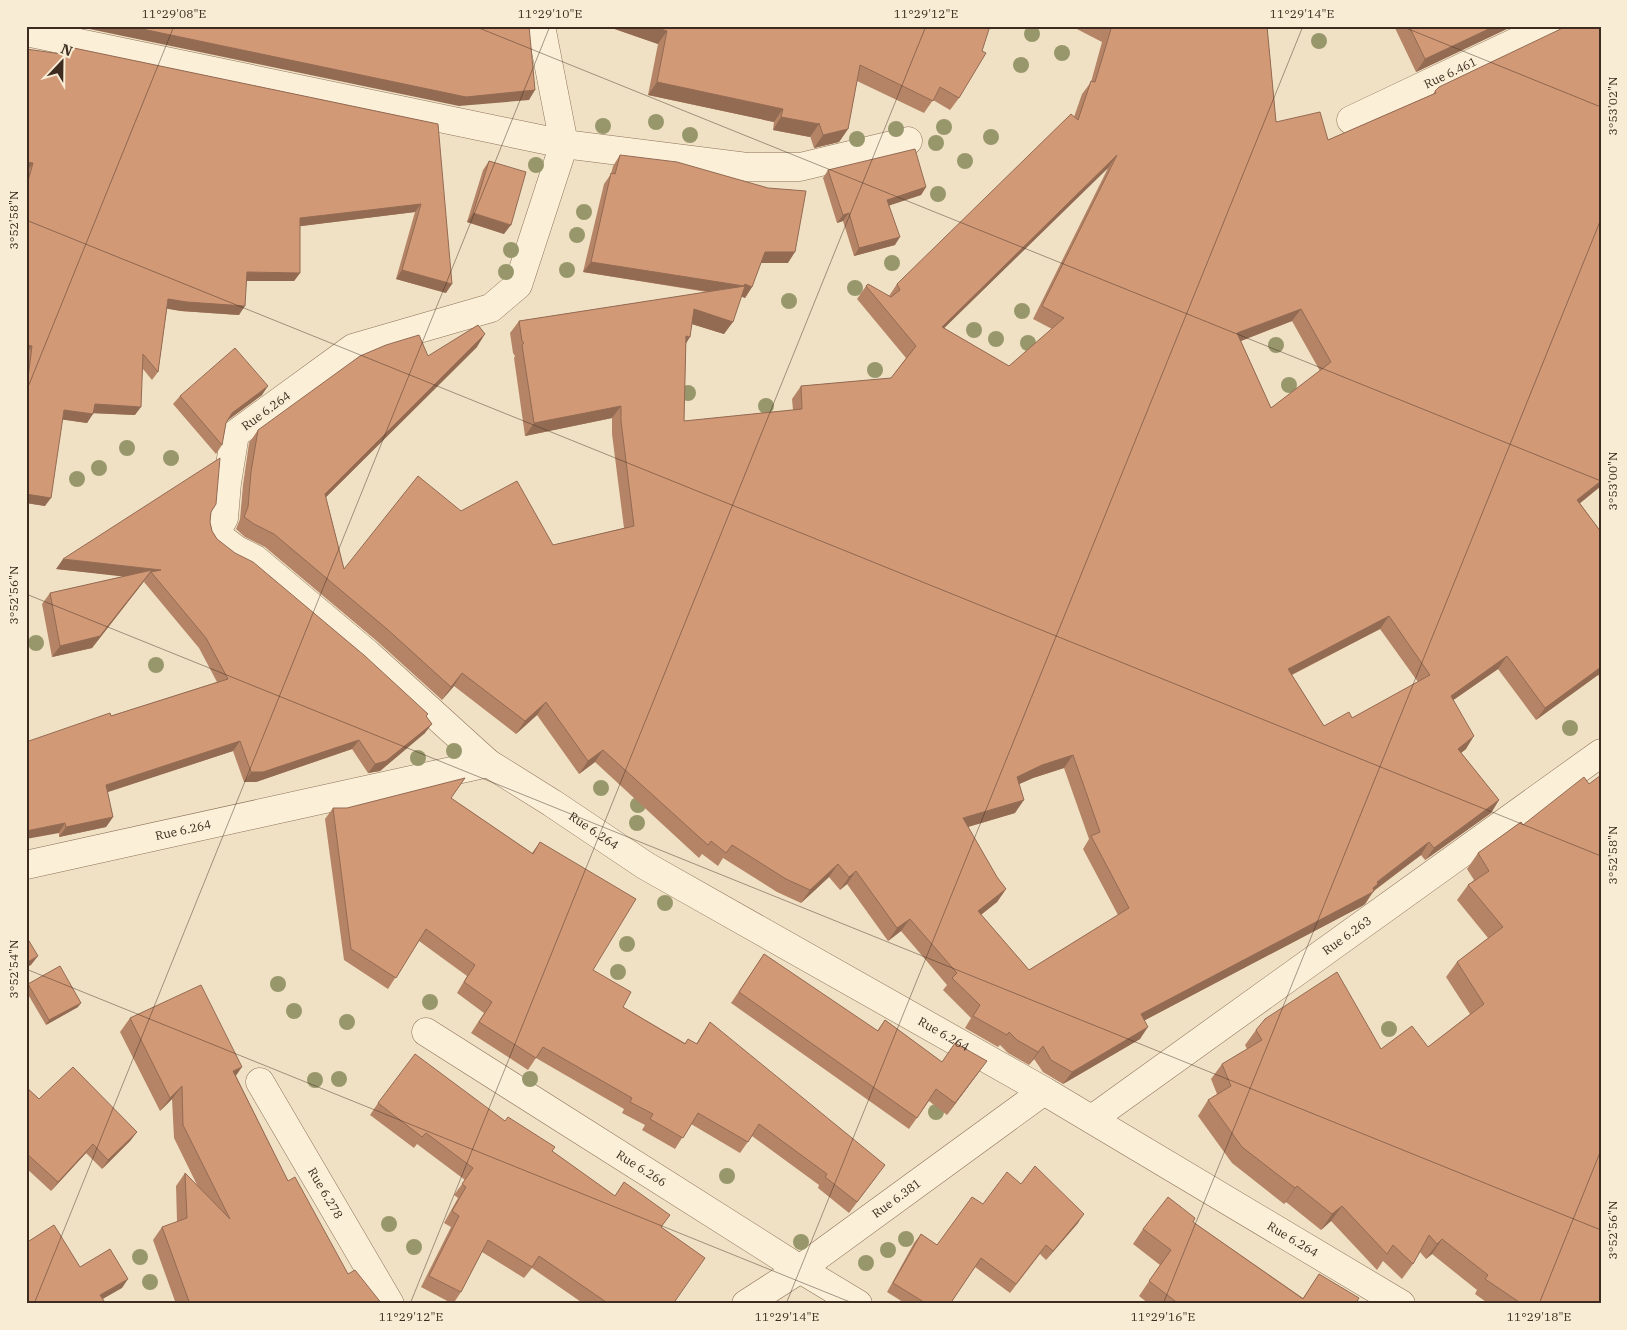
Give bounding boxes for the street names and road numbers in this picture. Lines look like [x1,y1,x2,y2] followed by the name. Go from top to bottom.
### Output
[1421,54,1479,91] street label: Rue 6.461
[238,388,293,433] street label: Rue 6.264
[566,808,622,852] street label: Rue 6.264
[154,816,212,843] street label: Rue 6.264
[1319,913,1374,958] street label: Rue 6.263
[915,1013,972,1054] street label: Rue 6.264
[614,1147,670,1190] street label: Rue 6.266
[305,1165,346,1221] street label: Rue 6.278
[869,1175,924,1221] street label: Rue 6.381
[1265,1218,1321,1260] street label: Rue 6.264

